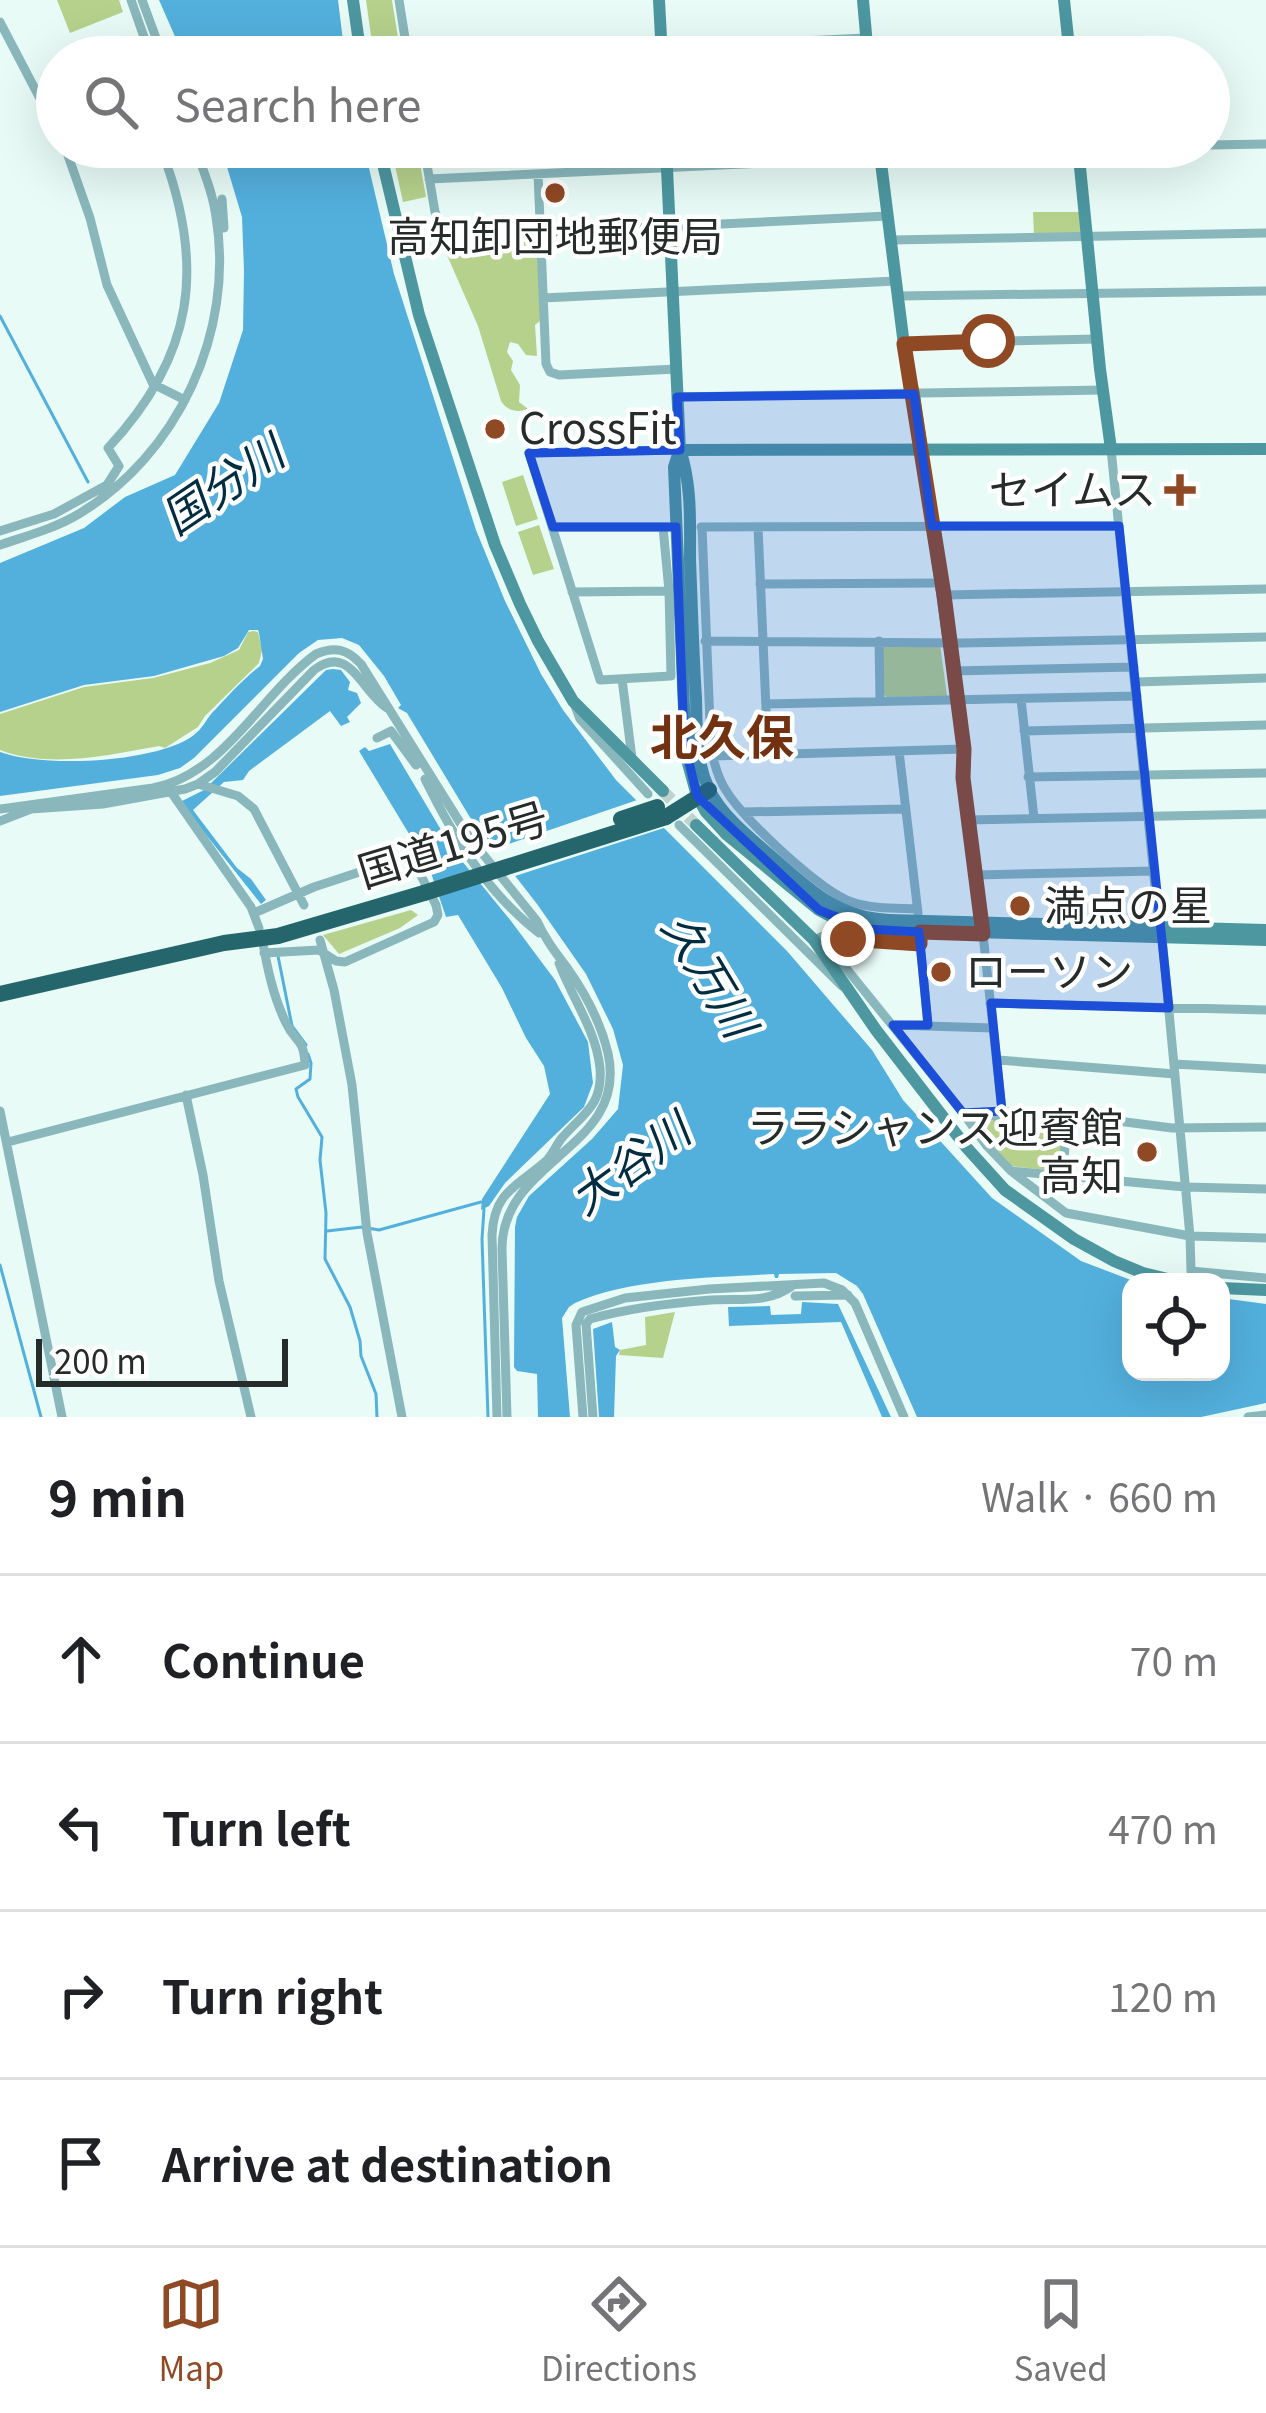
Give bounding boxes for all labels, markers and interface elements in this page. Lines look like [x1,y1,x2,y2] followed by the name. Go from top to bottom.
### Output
[36,36,1230,168] search box
[78,69,144,135] icon: search
[174,70,421,135] text: Search here
[542,180,568,206] marker: 高知卸団地郵便局
[387,203,723,264] place label: 高知卸団地郵便局
[961,314,1015,368] route start
[519,395,677,456] place label: CrossFit
[147,415,298,547] water label: 国分川
[482,416,508,442] marker: CrossFit
[989,456,1156,517] place label: セイムス
[1167,477,1193,503] marker: セイムス
[650,699,794,769] district label: 北久保
[349,784,555,899] street label: 国道195号
[1044,872,1212,933] place label: 満点の星
[1007,893,1033,919] marker: 満点の星
[649,899,777,1051] water label: 久万川
[821,912,875,966] route end
[965,938,1133,999] place label: ローソン
[928,959,954,985] marker: ローソン
[554,1093,705,1227] water label: 大谷川
[747,1094,1123,1203] place label: ララシャンス迎賓館 高知
[1134,1139,1160,1165] marker: ララシャンス迎賓館 高知
[1122,1273,1230,1381] map controls
[1122,1273,1230,1381] button: locate
[36,1333,288,1386] scale bar
[54,1336,147,1384] text: 200 m
[48,1458,187,1532] text: 9 min
[981,1467,1218,1523] text: Walk · 660 m
[48,1626,114,1692] icon: ahead
[162,1626,365,1691] text: Continue
[1130,1631,1218,1687] text: 70 m
[48,1794,114,1860] icon: left
[162,1794,351,1859] text: Turn left
[1108,1799,1218,1855] text: 470 m
[48,1962,114,2028] icon: right
[162,1962,383,2027] text: Turn right
[1108,1967,1218,2023] text: 120 m
[48,2130,114,2196] icon: arrive
[162,2130,613,2195] text: Arrive at destination
[158,2271,224,2391] tab: Map
[541,2271,697,2391] tab: Directions
[1014,2271,1108,2391] tab: Saved

